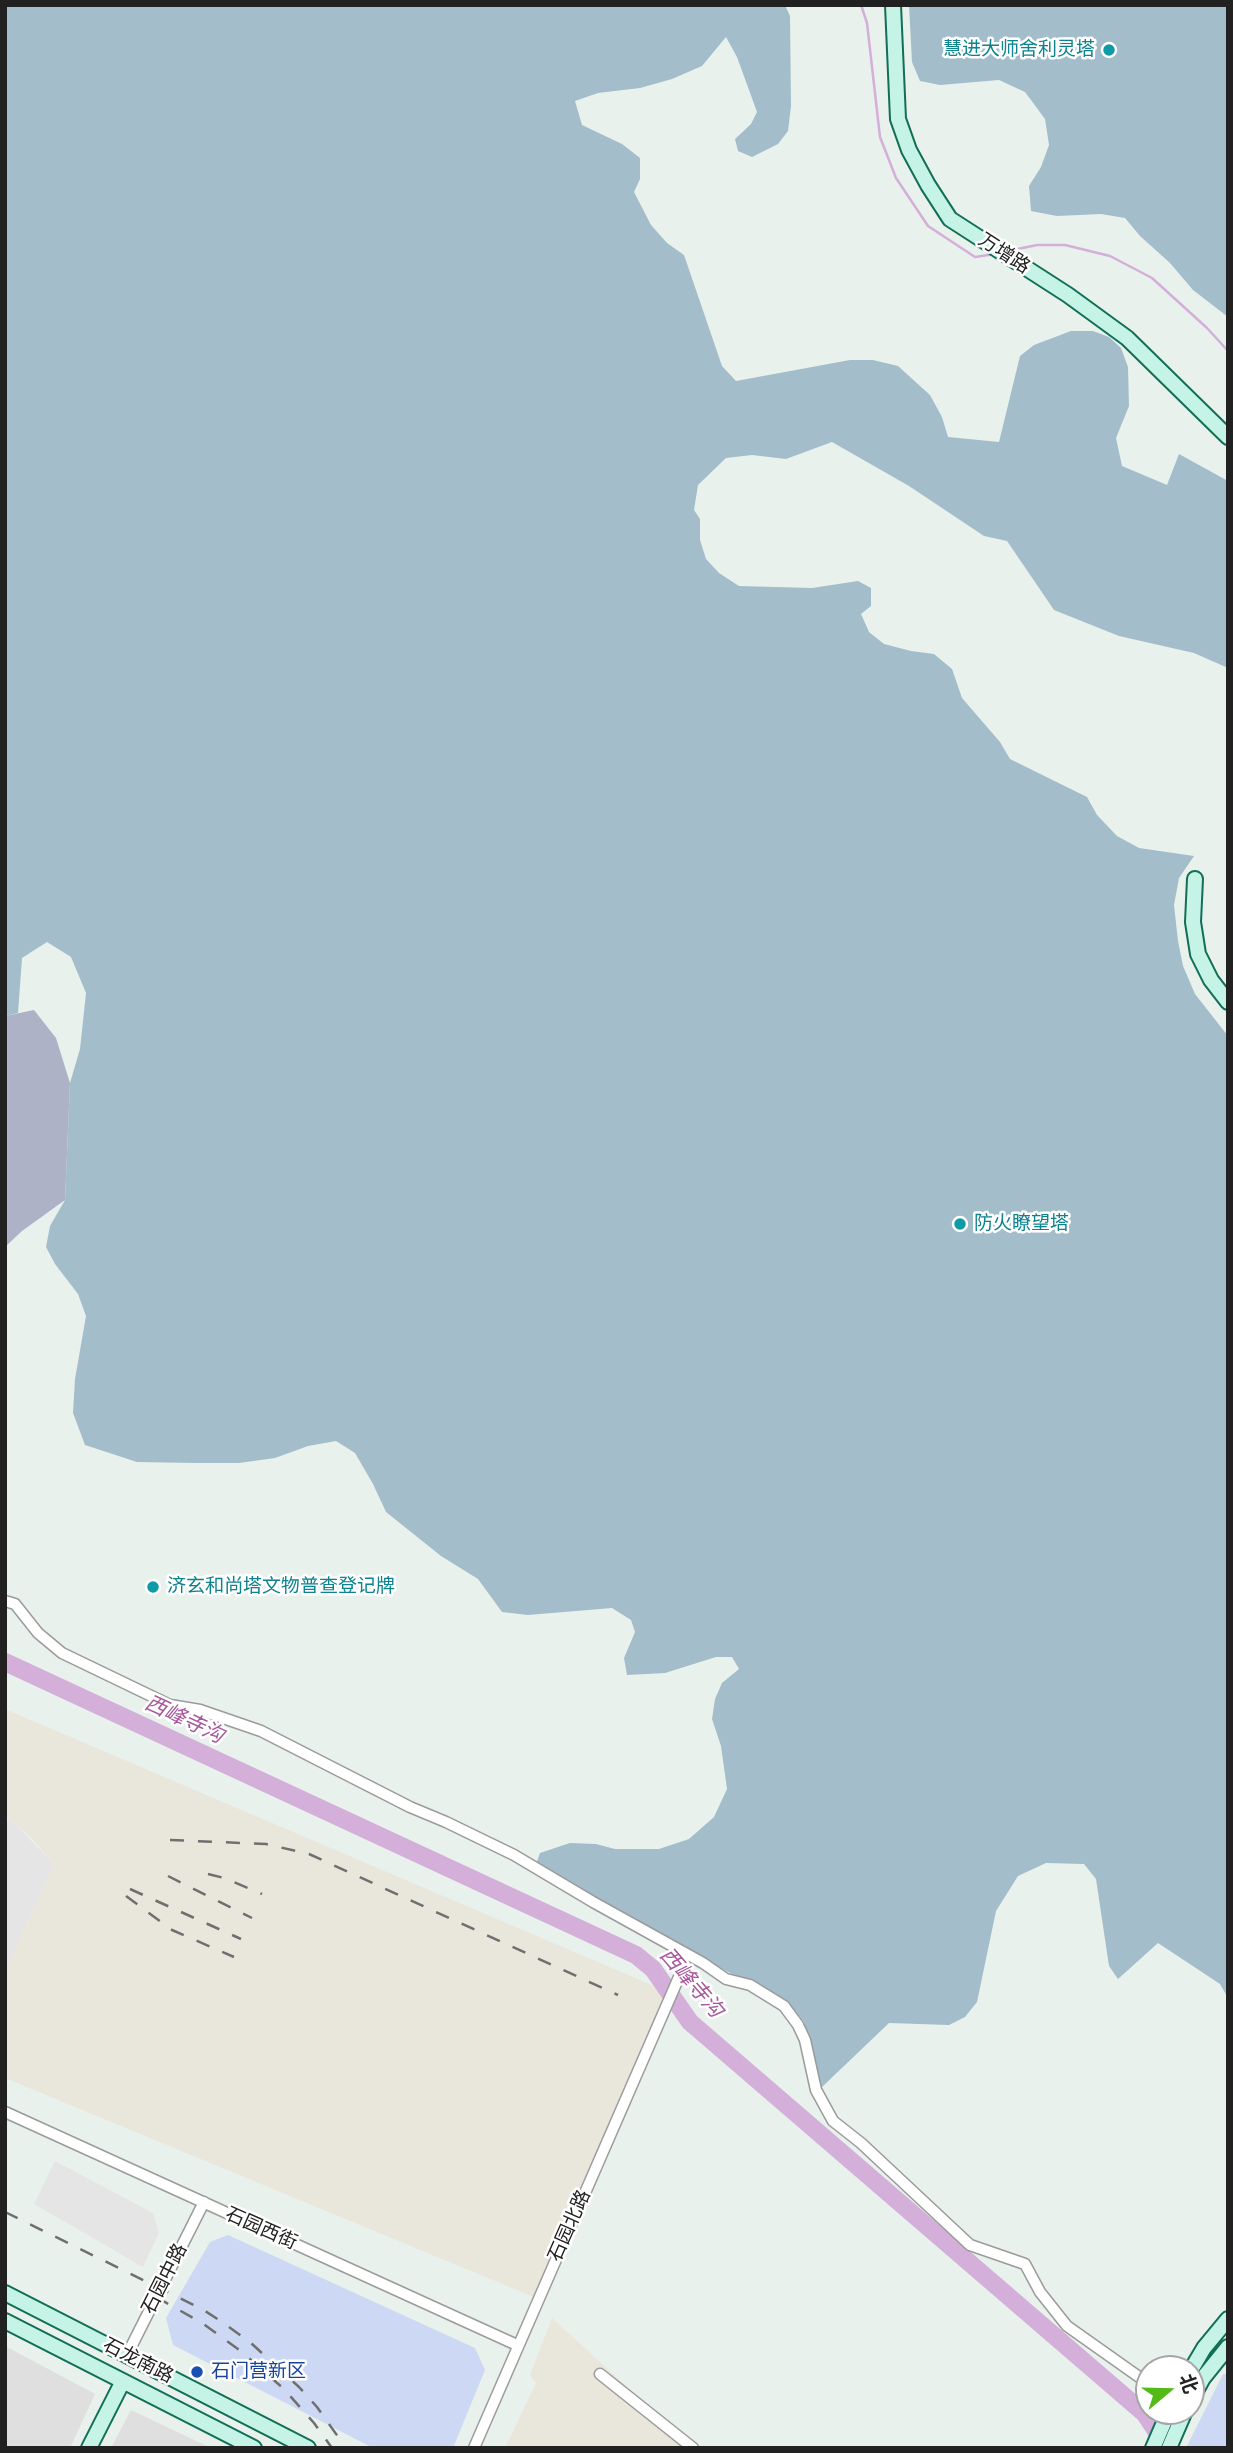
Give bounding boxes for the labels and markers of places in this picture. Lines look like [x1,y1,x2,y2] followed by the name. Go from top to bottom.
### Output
[943,39,1095,61] place label: 慧进大师舍利灵塔
[1101,42,1117,58] marker: 慧进大师舍利灵塔
[974,1213,1069,1235] place label: 防火瞭望塔
[952,1216,968,1232] marker: 防火瞭望塔
[167,1576,395,1598] place label: 济玄和尚塔文物普查登记牌
[145,1579,161,1595] marker: 济玄和尚塔文物普查登记牌
[211,2361,306,2383] place label: 石门营新区
[189,2364,205,2380] marker: 石门营新区

